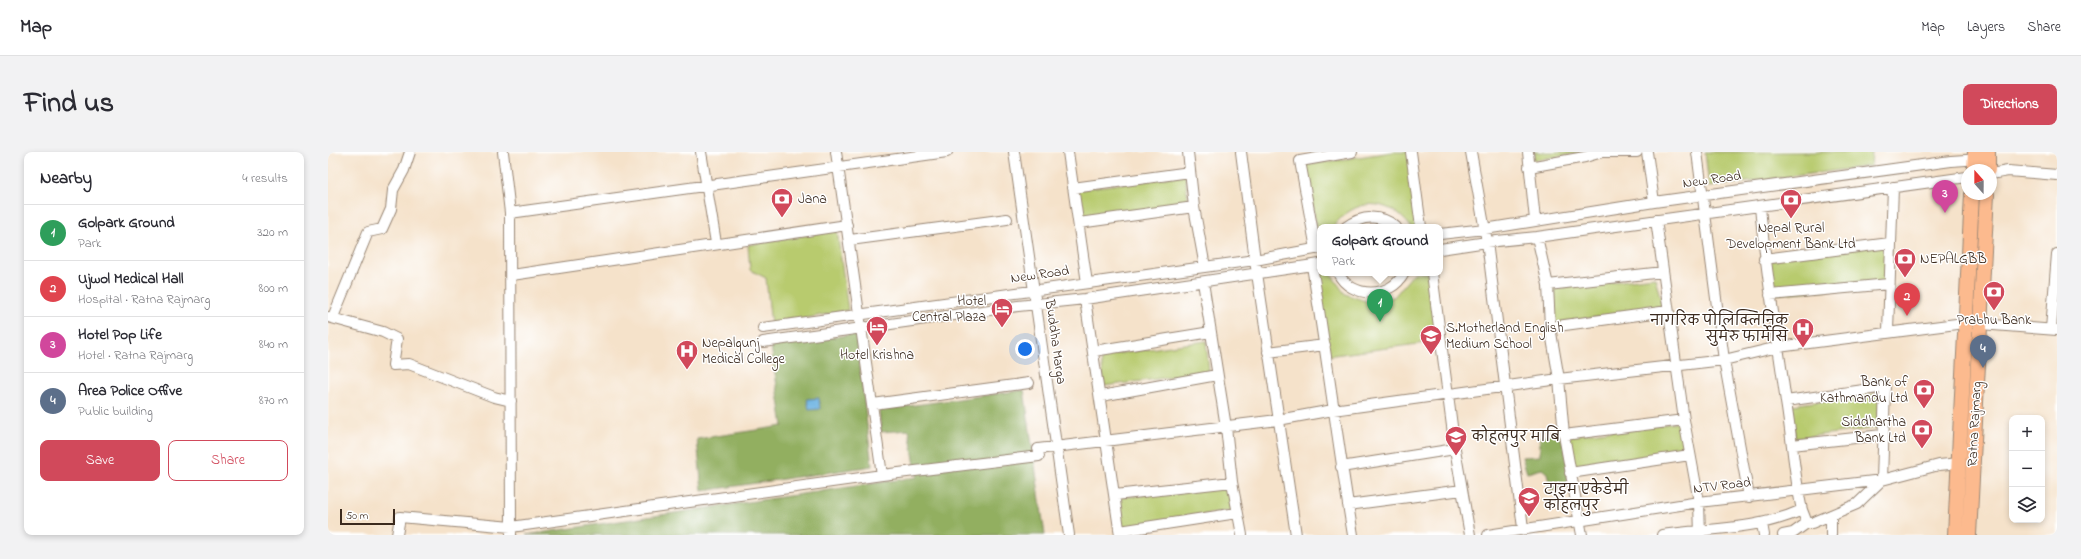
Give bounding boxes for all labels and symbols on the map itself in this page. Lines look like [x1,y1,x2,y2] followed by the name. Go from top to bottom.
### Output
[1961,164,1997,200] north arrow
[1681,165,1743,194] street label: New Road
[1932,180,1958,213] pin: 3
[769,186,795,219] bank icon: Jana
[1778,187,1804,220] bank icon: Nepal Rural Development Bank Ltd
[798,189,827,210] place label: Jana
[1725,218,1856,255] place label: Nepal Rural Development Bank Ltd
[1892,246,1918,279] bank icon: NEPALGBB
[1920,249,1987,270] place label: NEPALGBB
[1009,260,1071,289] street label: New Road
[1981,279,2007,312] bank icon: Prabhu Bank
[1894,283,1920,316] pin: 2
[1367,289,1393,322] pin: 1
[912,291,986,328] place label: Hotel Central Plaza
[989,296,1015,329] hotel icon: Hotel Central Plaza
[1038,297,1071,386] street label: Buddha Marga
[1649,309,1790,348] place label: नागरिक पोलिक्लिनिक सुमेरु फार्मेसि
[1957,310,2032,331] place label: Prabhu Bank
[864,314,890,347] hotel icon: Hotel Krishna
[1790,316,1816,349] hospital icon: नागरिक पोलिक्लिनिक सुमेरु फार्मेसि
[1446,318,1564,355] place label: S.Motherland English Medium School
[1418,323,1444,356] school or university icon: S.Motherland English Medium School
[702,333,786,371] place label: Nepalgunj Medical College
[1970,335,1996,368] pin: 4
[674,338,700,371] hospital icon: Nepalgunj Medical College
[1015,339,1035,359] your location
[840,345,914,366] place label: Hotel Krishna
[1820,372,1908,409] place label: Bank of Kathmandu Ltd
[1911,377,1937,410] bank icon: Bank of Kathmandu Ltd
[1962,381,1989,467] street label: Ratna Rajmarg
[1841,412,1906,449] place label: Siddhartha Bank Ltd
[1909,417,1935,450] bank icon: Siddhartha Bank Ltd
[1443,424,1469,457] school or university icon: कोहलपुर माबि
[1471,425,1561,448] place label: कोहलपुर माबि
[1692,472,1752,500] street label: NTV Road
[1543,476,1630,517] place label: टाइम एकेडेमी कोहलपुर
[1516,485,1542,518] school or university icon: टाइम एकेडेमी कोहलपुर
[340,507,395,526] scale bar

